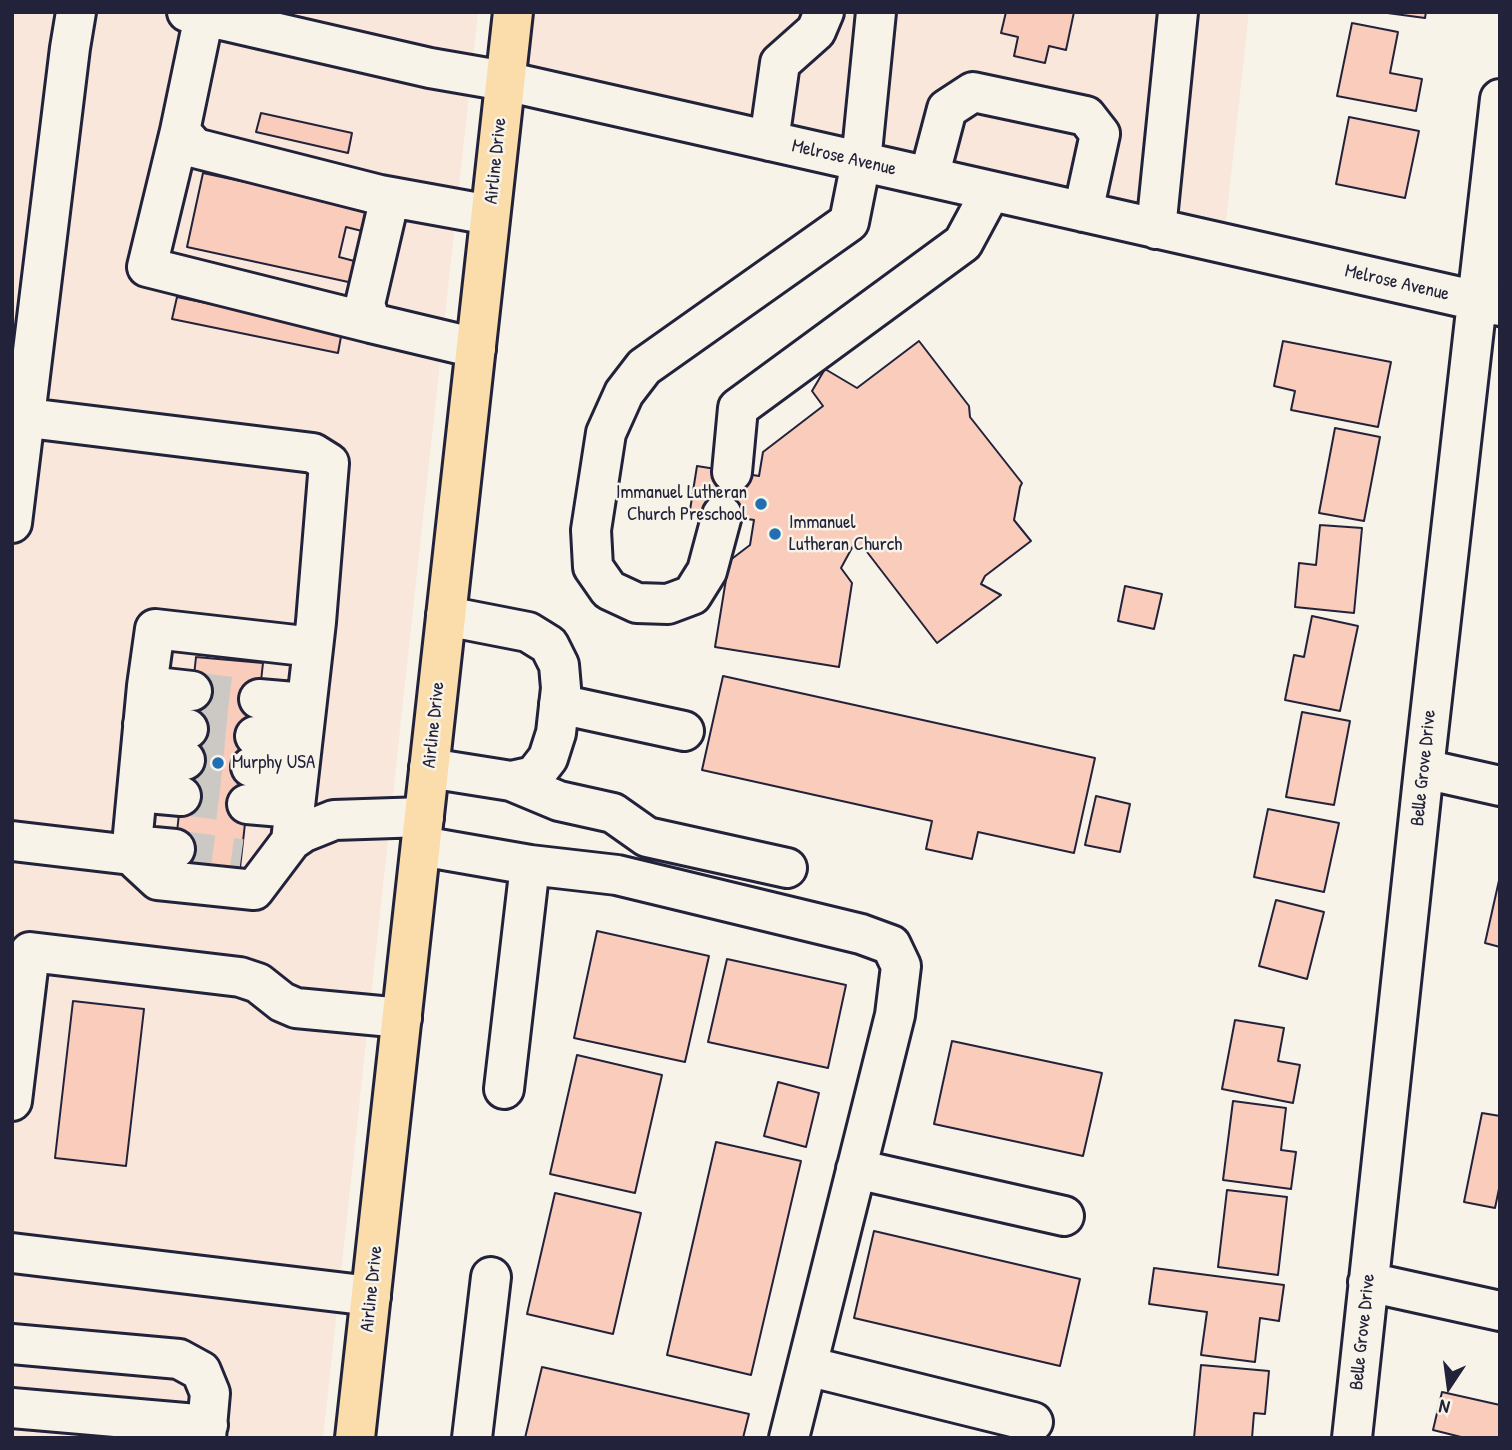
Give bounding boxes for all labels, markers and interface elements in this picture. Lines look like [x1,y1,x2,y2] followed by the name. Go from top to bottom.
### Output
[480,117,512,205] street label: Airline Drive
[790,135,898,181] street label: Melrose Avenue
[1343,260,1451,306] street label: Melrose Avenue
[616,482,747,526] place label: Immanuel Lutheran Church Preschool
[753,496,769,512] marker: Immanuel Lutheran Church Preschool
[789,512,902,556] place label: Immanuel Lutheran Church
[767,526,783,542] marker: Immanuel Lutheran Church
[418,681,450,769] street label: Airline Drive
[1407,709,1441,827] street label: Belle Grove Drive
[232,752,315,774] place label: Murphy USA
[210,755,226,771] marker: Murphy USA
[356,1245,388,1333] street label: Airline Drive
[1346,1273,1380,1391] street label: Belle Grove Drive
[1414,1352,1484,1422] north arrow
[1436,1394,1452,1421] text: N

